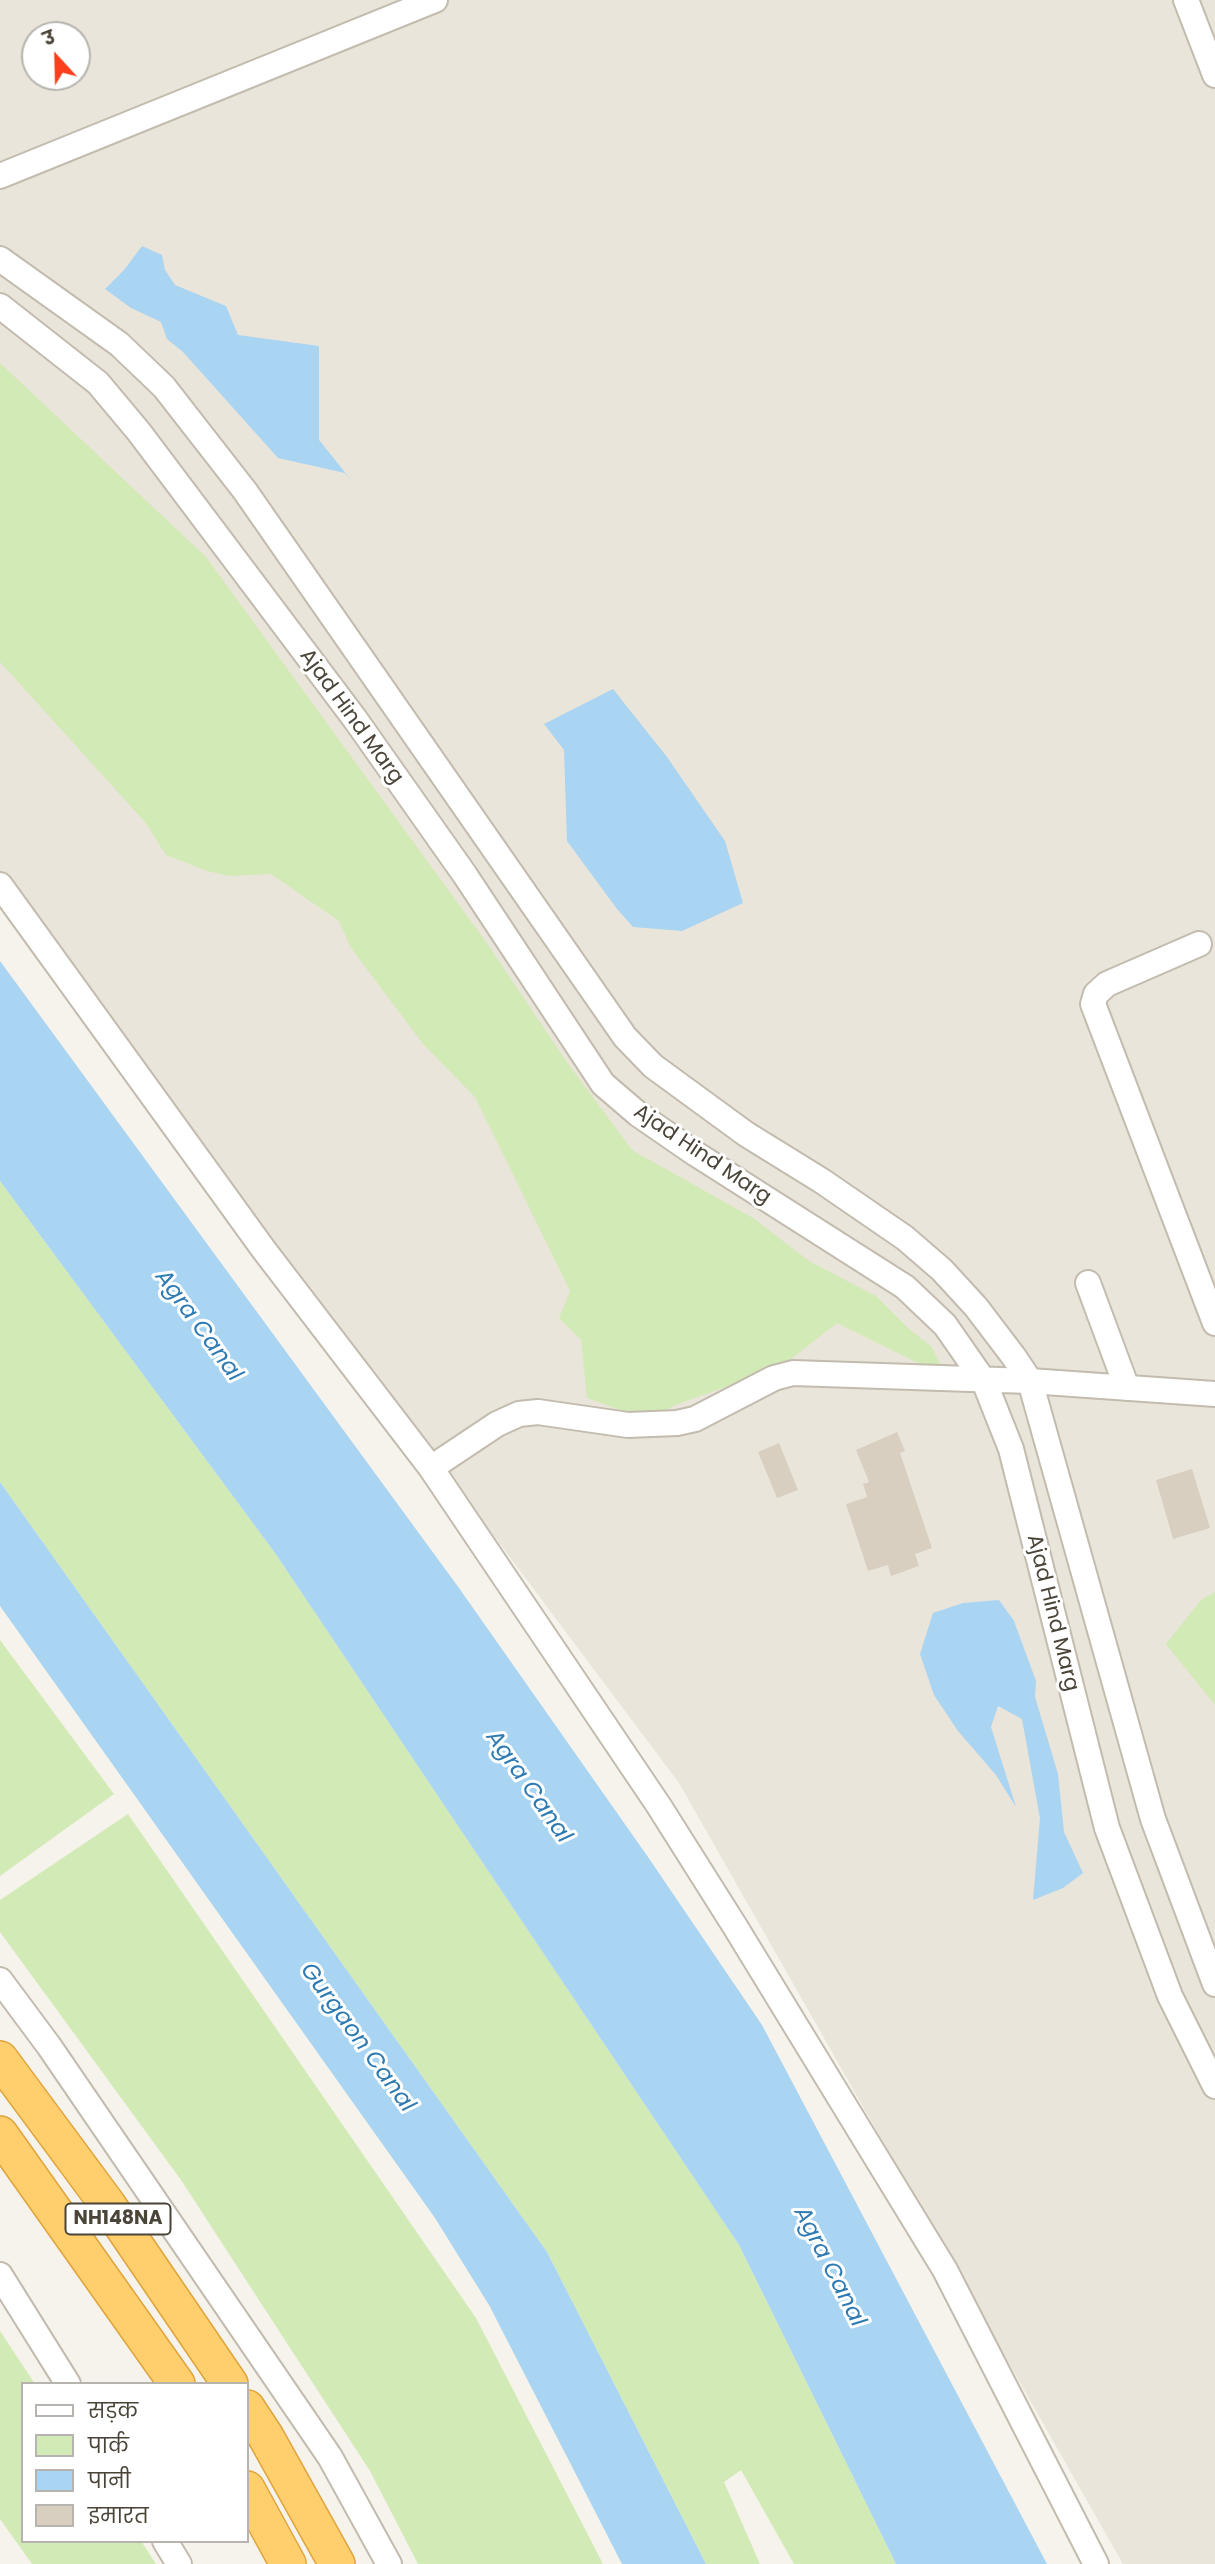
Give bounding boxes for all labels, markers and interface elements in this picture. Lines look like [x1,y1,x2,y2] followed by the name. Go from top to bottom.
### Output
[21,21,91,91] north arrow
[39,23,59,52] text: उ
[294,645,408,789] street label: Ajad Hind Marg
[628,1100,776,1210] street label: Ajad Hind Marg
[148,1265,248,1387] water label: Agra Canal
[1020,1532,1084,1694] street label: Ajad Hind Marg
[479,1725,577,1849] water label: Agra Canal
[294,1958,420,2118] water label: Gurgaon Canal
[787,2202,871,2332] water label: Agra Canal
[66,2204,170,2234] road number: NH148NA
[21,2382,248,2543] legend
[88,2396,138,2425] text: सड़क
[88,2431,129,2460] text: पार्क
[88,2466,131,2495] text: पानी
[88,2501,149,2530] text: इमारत

